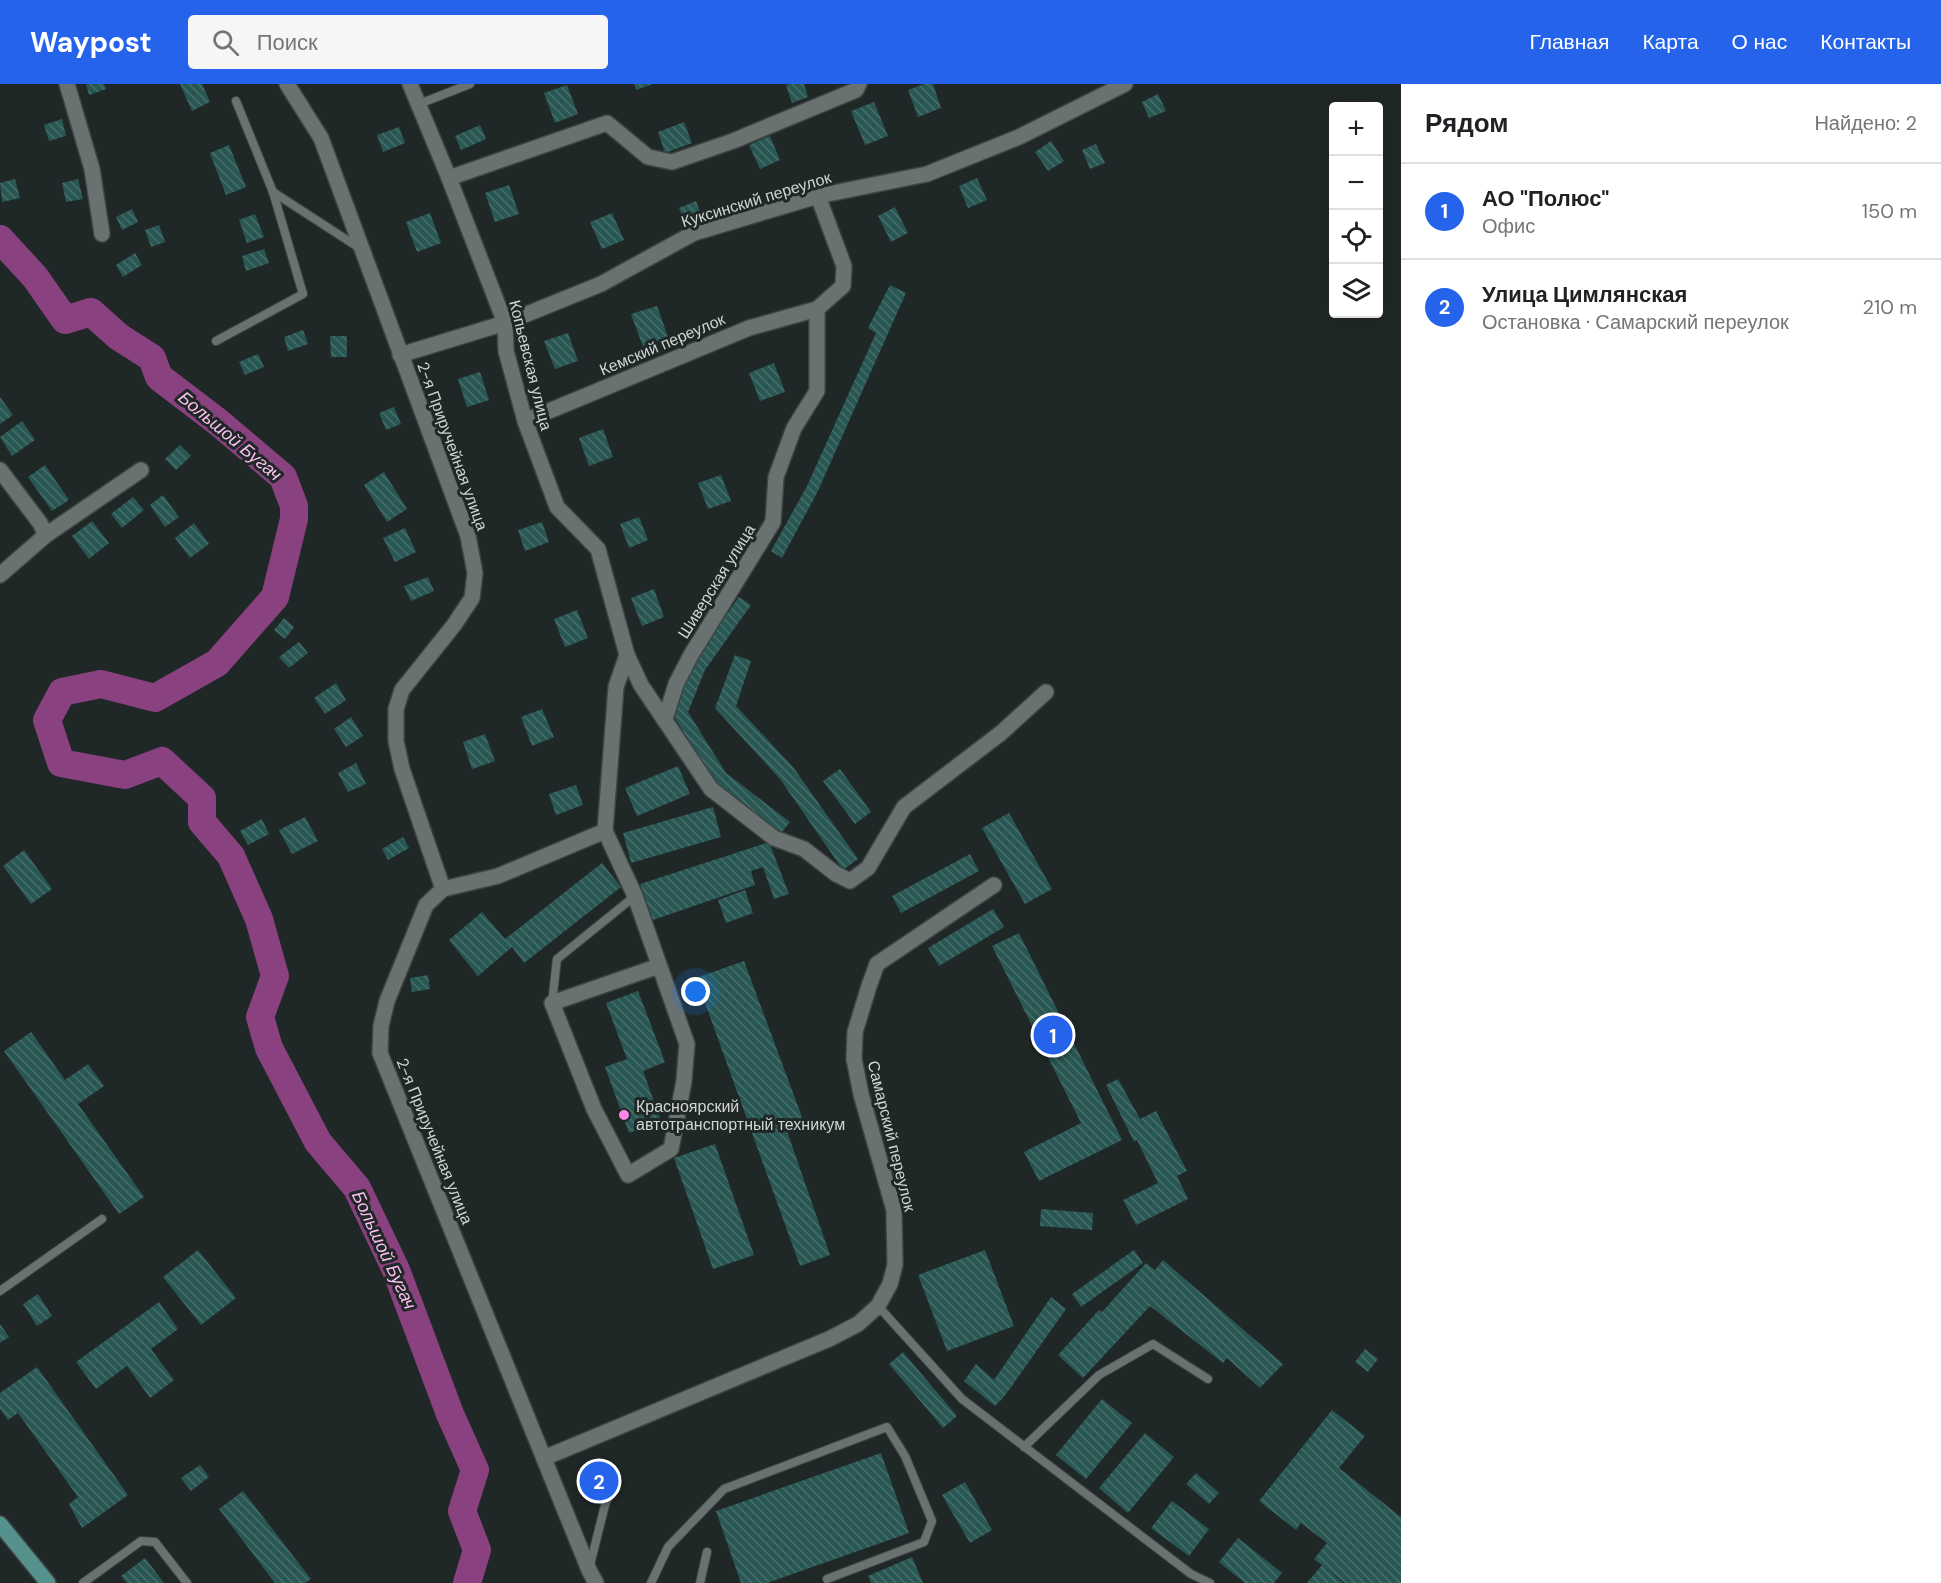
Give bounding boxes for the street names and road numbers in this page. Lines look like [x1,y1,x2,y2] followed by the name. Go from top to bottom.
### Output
[679,166,835,232] street label: Куксинский переулок
[504,298,557,433] street label: Копьевская улица
[596,308,729,380] street label: Кемский переулок
[412,359,493,533] street label: 2-я Приручейная улица
[673,520,760,642] street label: Шиверская улица
[392,1055,478,1228] street label: 2-я Приручейная улица
[863,1058,921,1215] street label: Самарский переулок

